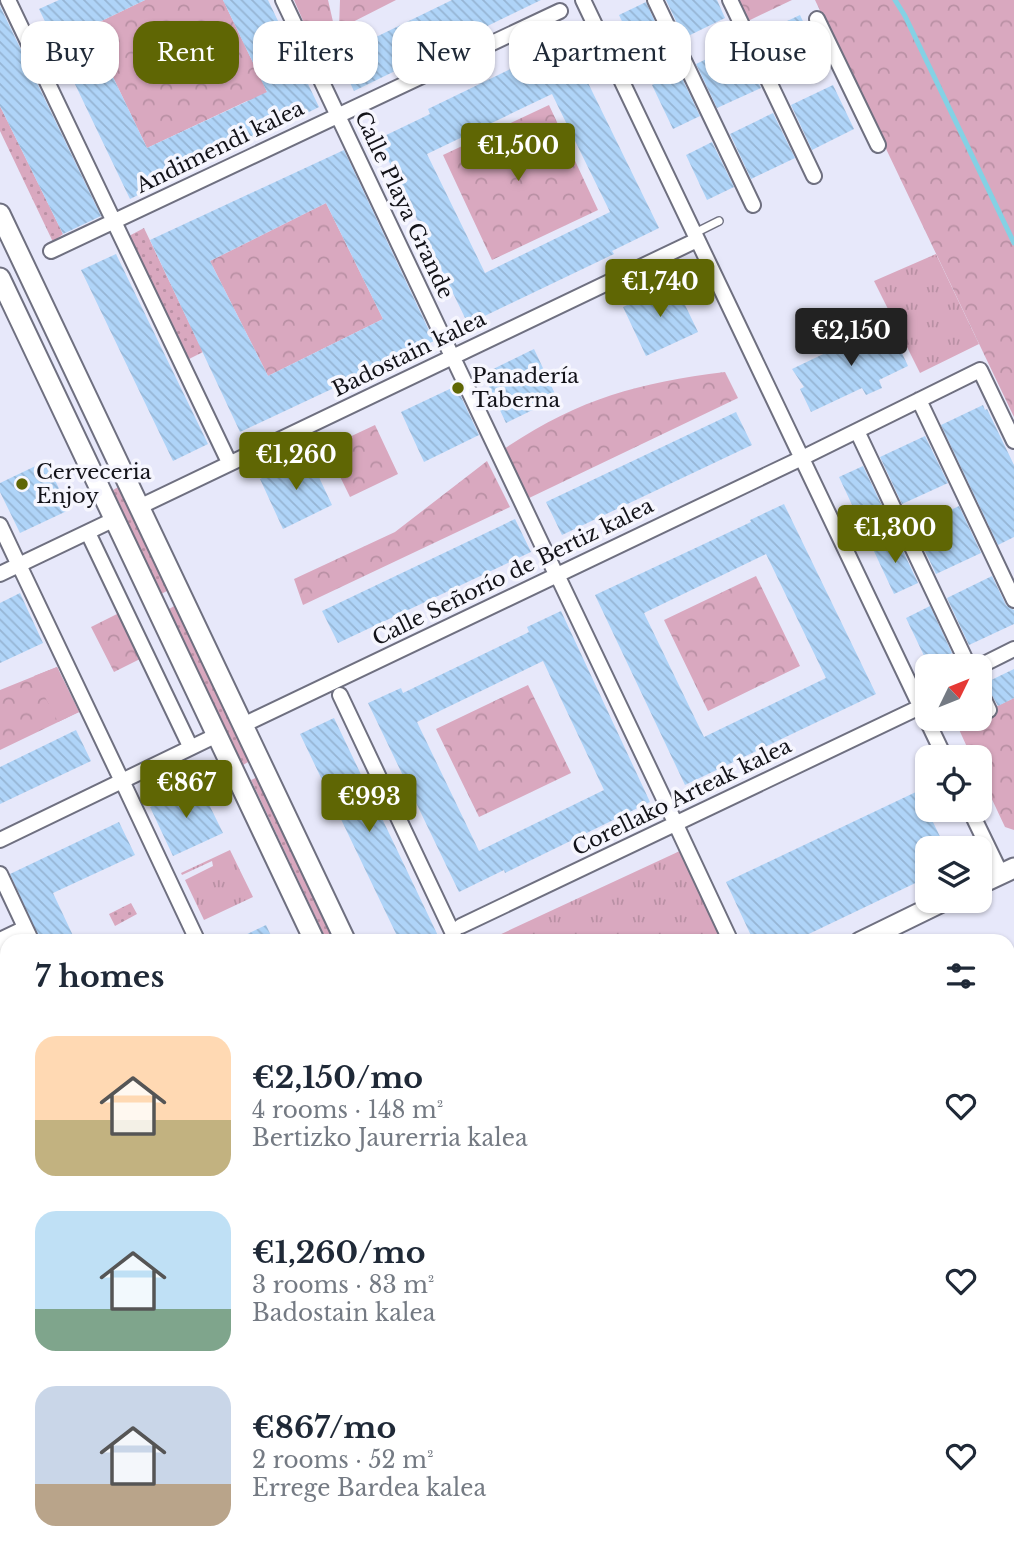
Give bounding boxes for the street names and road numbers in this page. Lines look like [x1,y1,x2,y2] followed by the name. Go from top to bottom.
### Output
[131,95,308,199] street label: Andimendi kalea
[349,107,459,303] street label: Calle Playa Grande
[328,305,490,402] street label: Badostain kalea
[368,492,658,651] street label: Calle Señorío de Bertiz kalea
[568,732,796,861] street label: Corellako Arteak kalea

